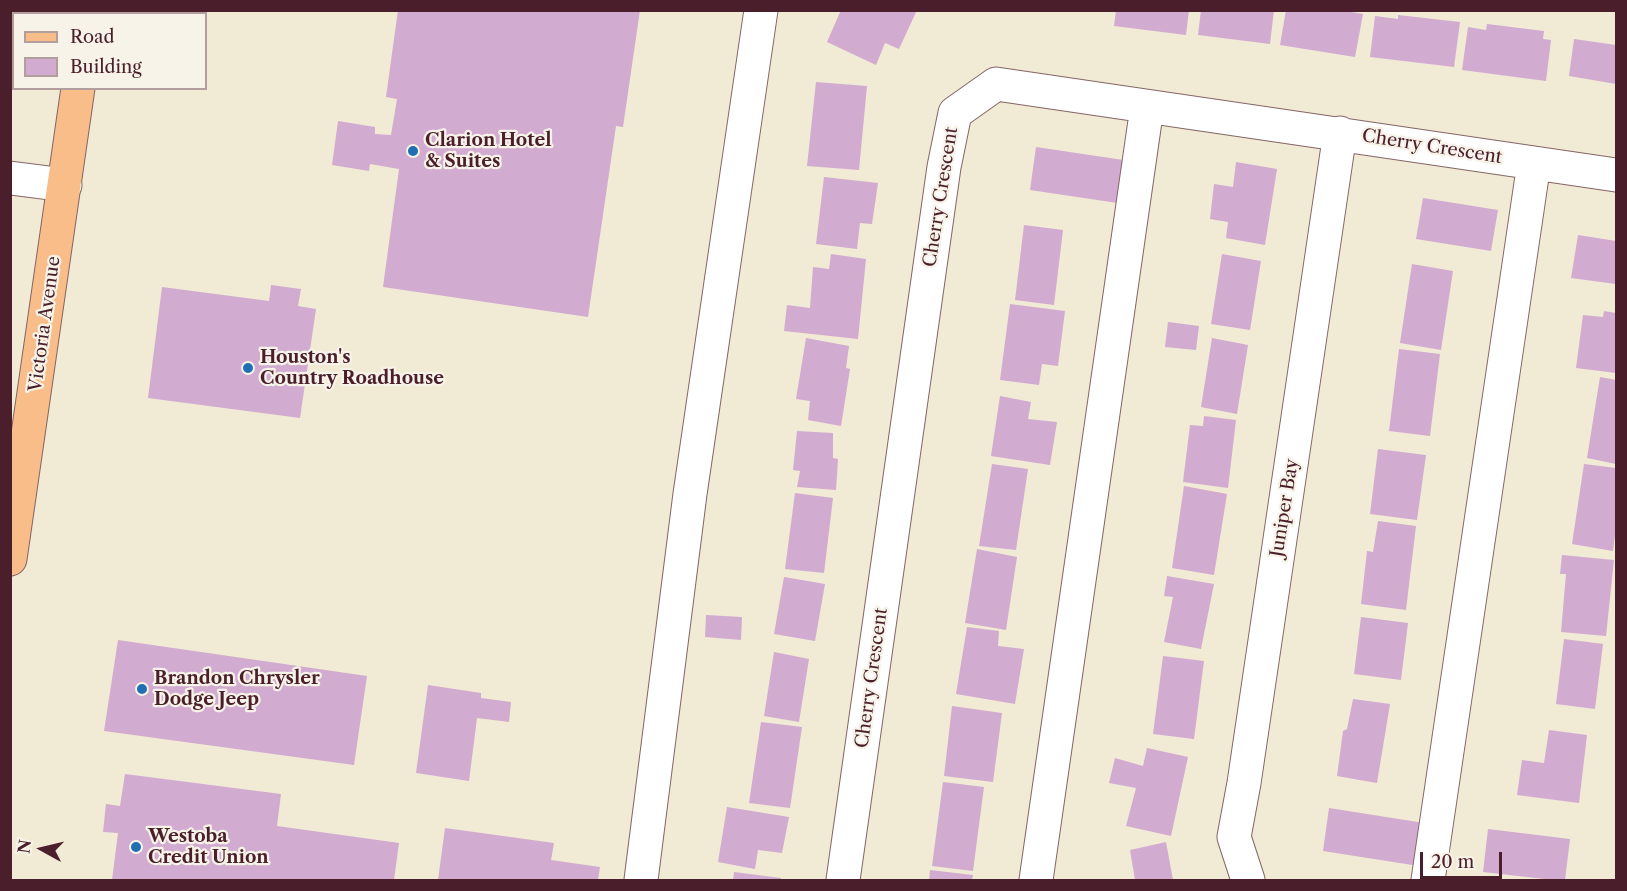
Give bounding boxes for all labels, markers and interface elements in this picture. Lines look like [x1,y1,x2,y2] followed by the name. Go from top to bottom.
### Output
[12,12,207,90] legend
[70,26,115,48] text: Road
[70,56,142,78] text: Building
[919,125,963,269] street label: Cherry Crescent
[1360,125,1504,169] street label: Cherry Crescent
[425,130,552,172] place label: Clarion Hotel & Suites
[406,144,420,158] marker: Clarion Hotel & Suites
[25,255,65,393] street label: Victoria Avenue
[260,347,444,389] place label: Houston's Country Roadhouse
[241,361,255,375] marker: Houston's Country Roadhouse
[1267,457,1303,559] street label: Juniper Bay
[851,606,893,750] street label: Cherry Crescent
[154,668,320,710] place label: Brandon Chrysler Dodge Jeep
[135,682,149,696] marker: Brandon Chrysler Dodge Jeep
[12,819,72,879] north arrow
[148,826,269,868] place label: Westoba Credit Union
[13,838,35,855] text: N
[129,840,143,854] marker: Westoba Credit Union
[1423,840,1506,878] scale bar
[1431,851,1474,873] text: 20 m

